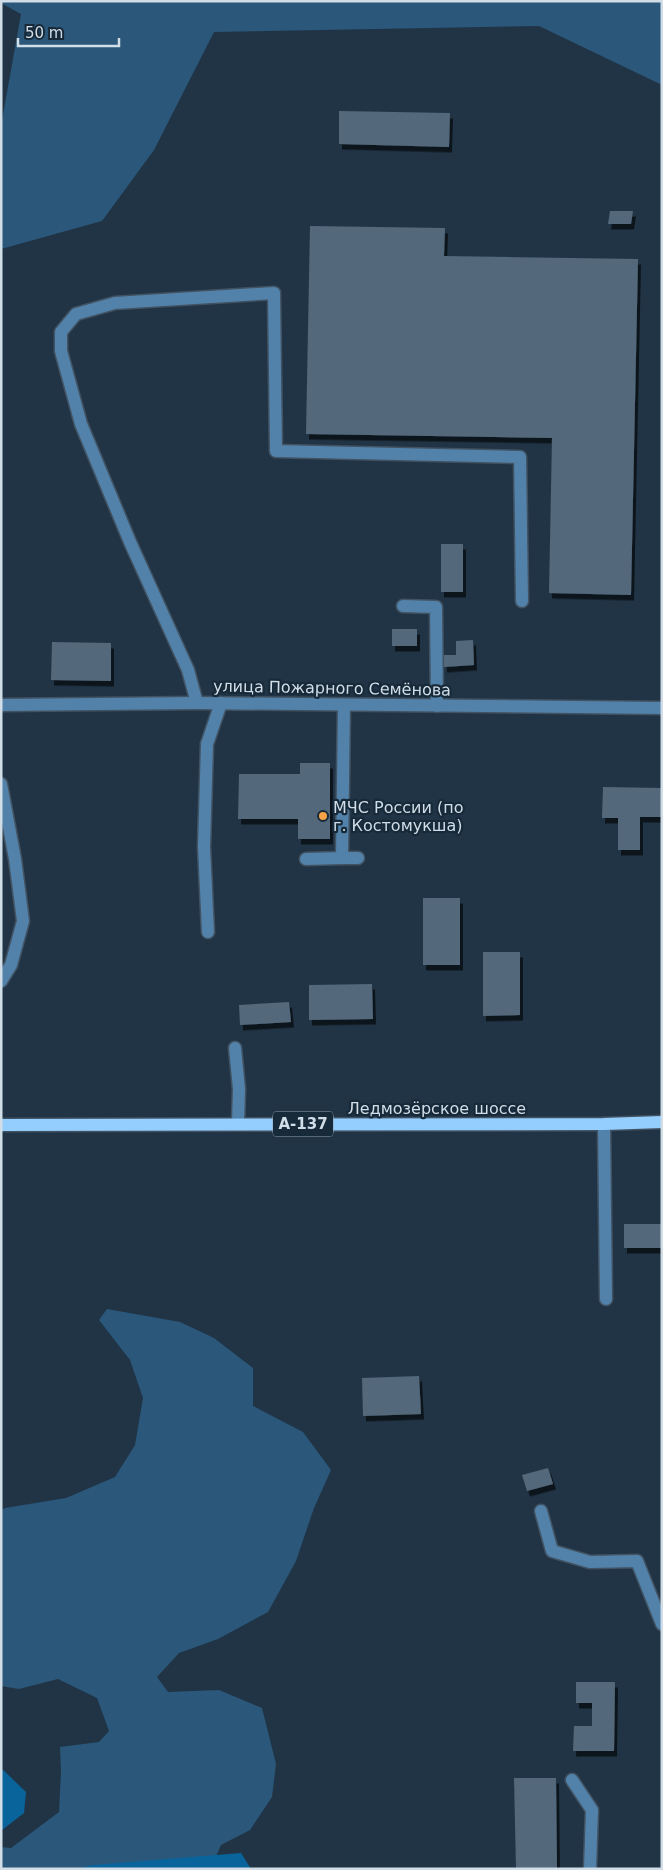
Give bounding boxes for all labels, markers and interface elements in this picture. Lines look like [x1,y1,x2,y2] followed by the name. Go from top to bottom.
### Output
[18,15,119,47] scale bar
[25,24,63,42] text: 50 m
[213,676,451,700] street label: улица Пожарного Семёнова
[333,798,463,835] place label: МЧС России (по г. Костомукша)
[317,810,329,822] marker: МЧС России (по г. Костомукша)
[348,1099,526,1118] street label: Ледмозёрское шоссе
[273,1112,333,1136] road number: А-137

